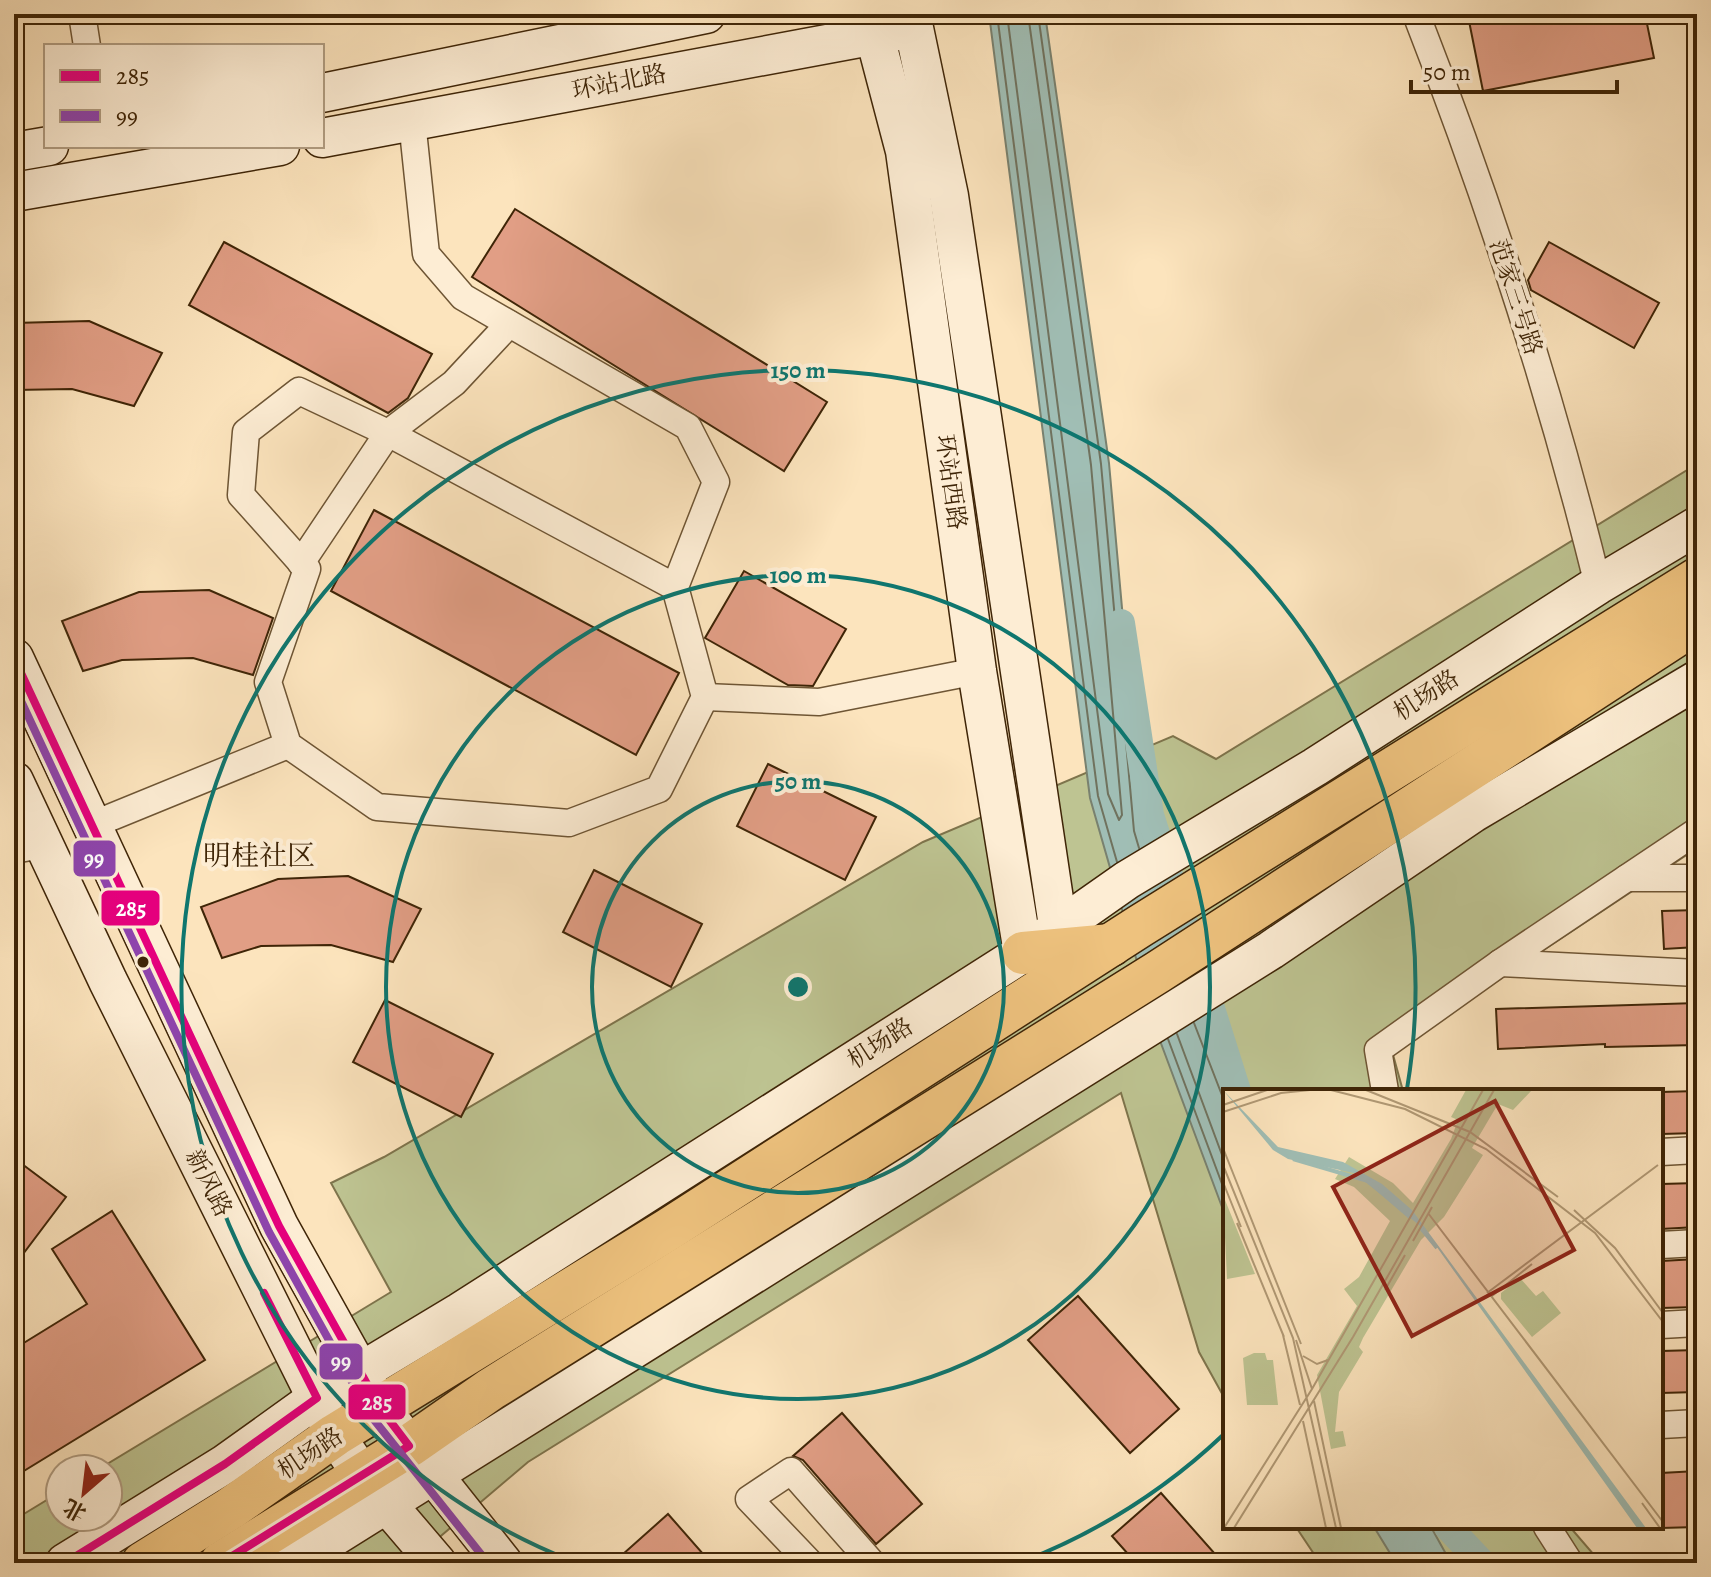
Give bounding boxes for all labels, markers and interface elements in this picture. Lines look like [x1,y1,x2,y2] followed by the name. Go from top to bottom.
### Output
[44,44,324,148] legend
[1411,44,1617,94] scale bar
[1423,56,1471,88] text: 50 m
[569,57,669,107] street label: 环站北路
[116,60,149,92] text: 285
[116,100,138,132] text: 99
[1482,235,1550,359] street label: 范家三号路
[770,354,826,386] text: 150 m
[928,432,974,532] street label: 环站西路
[769,559,827,591] text: 100 m
[1387,662,1465,728] street label: 机场路
[775,765,821,797] text: 50 m
[203,837,315,875] district label: 明桂社区
[72,839,117,878] line badge: 99
[84,844,104,874] text: 99
[100,889,161,927] line badge: 285
[116,894,146,924] text: 285
[135,954,151,970] unlabelled marker
[784,973,812,1001] centre of rings
[841,1010,919,1076] street label: 机场路
[1223,1089,1663,1529] inset map
[178,1144,240,1222] street label: 新风路
[318,1342,364,1381] line badge: 99
[331,1347,351,1377] text: 99
[347,1383,407,1421] line badge: 285
[362,1388,392,1418] text: 285
[271,1420,349,1486] street label: 机场路
[44,1453,124,1533] north arrow
[58,1491,92,1528] text: 北

